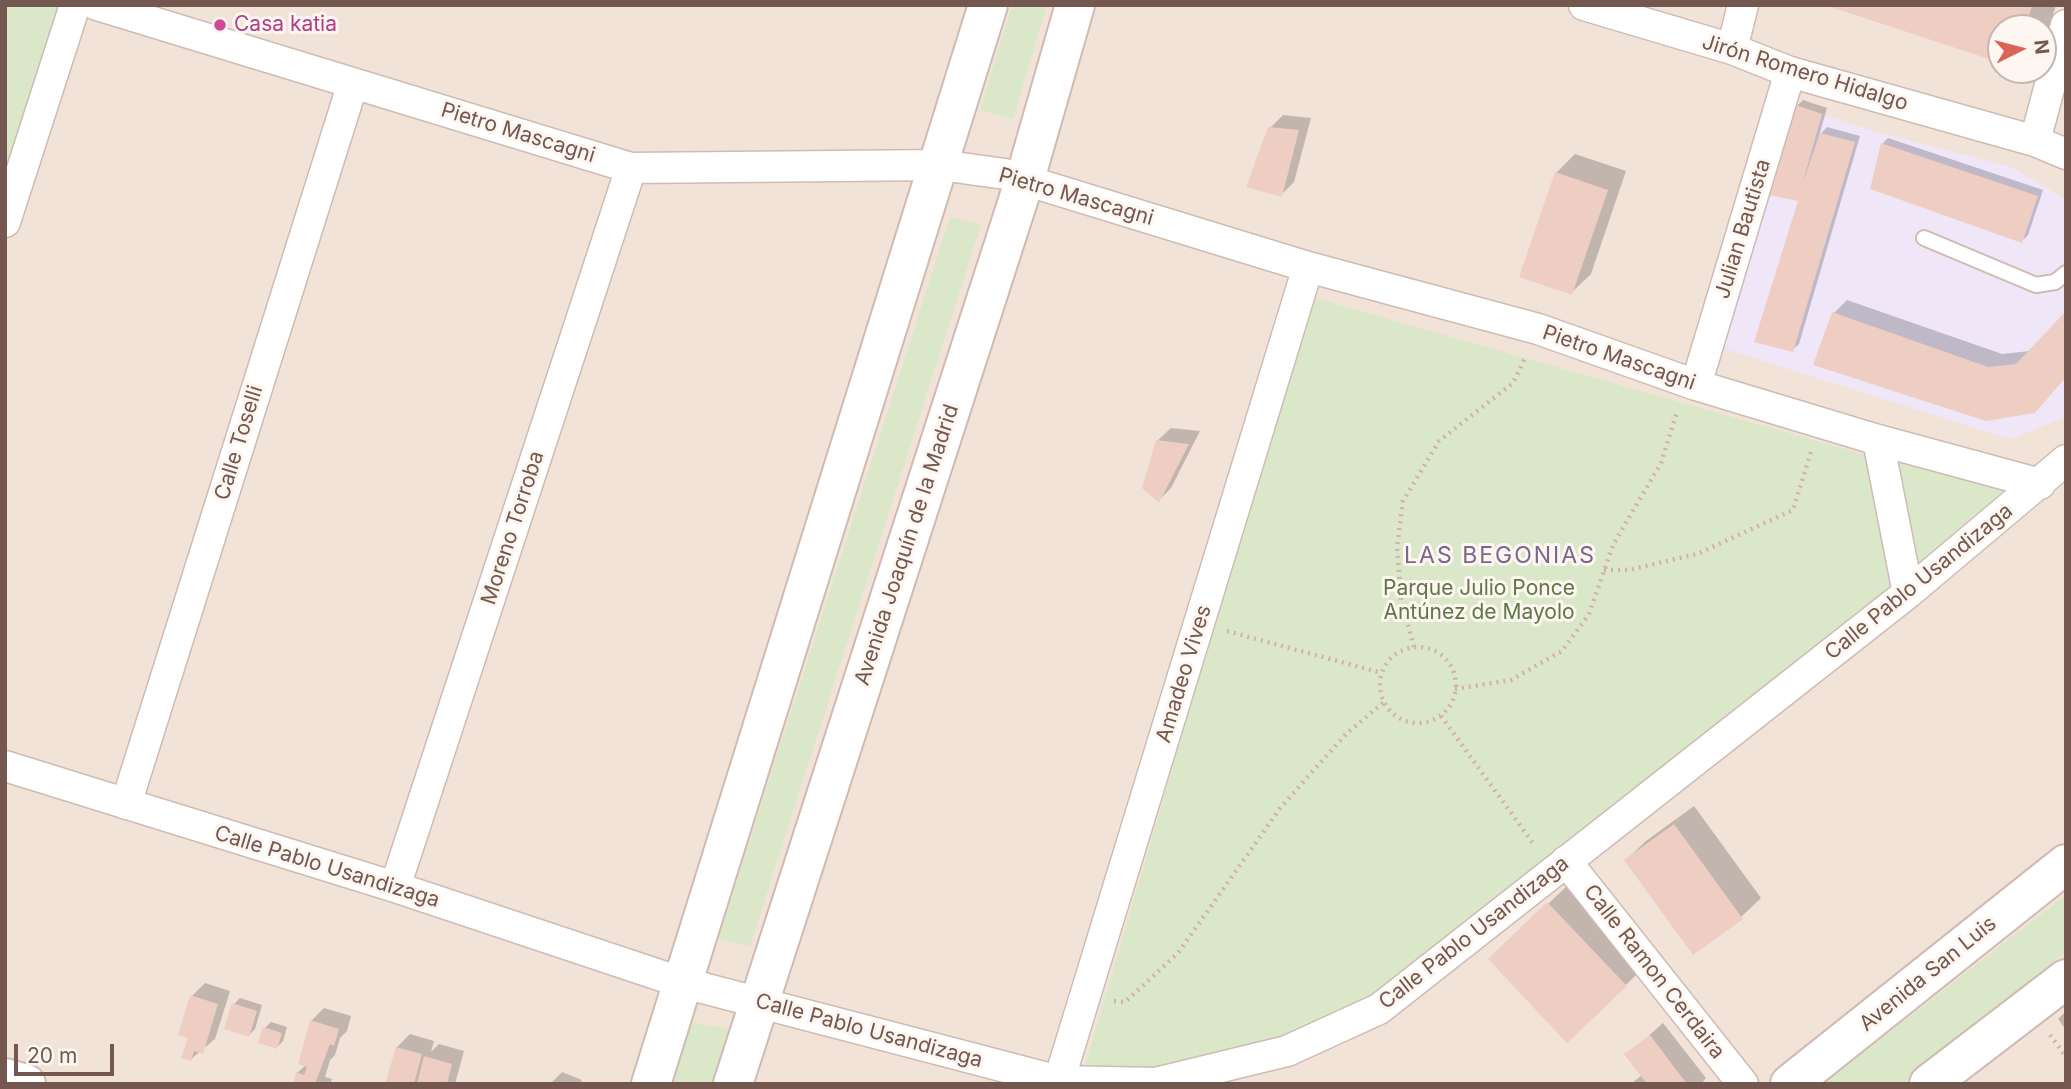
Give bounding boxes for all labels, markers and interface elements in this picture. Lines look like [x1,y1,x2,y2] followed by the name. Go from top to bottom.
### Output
[234,12,337,38] place label: Casa katia
[1987,14,2057,84] north arrow
[212,17,228,33] marker: Casa katia
[1699,30,1911,116] street label: Jirón Romero Hidalgo
[2029,39,2054,55] text: N
[438,98,598,168] street label: Pietro Mascagni
[1710,156,1776,302] street label: Julian Bautista
[996,163,1156,231] street label: Pietro Mascagni
[1539,320,1699,396] street label: Pietro Mascagni
[210,383,268,503] street label: Calle Toselli
[850,401,964,689] street label: Avenida Joaquín de la Madrid
[476,448,550,608] street label: Moreno Torroba
[1820,499,2018,665] street label: Calle Pablo Usandizaga
[1406,542,1594,570] district label: LAS BEGONIAS
[1383,576,1575,626] park label: Parque Julio Ponce Antúnez de Mayolo
[1151,602,1217,746] street label: Amadeo Vives
[211,821,443,913] street label: Calle Pablo Usandizaga
[1374,851,1574,1015] street label: Calle Pablo Usandizaga
[1578,880,1730,1064] street label: Calle Ramon Cerdaira
[1854,911,2002,1037] street label: Avenida San Luis
[753,989,985,1073] street label: Calle Pablo Usandizaga
[18,1030,117,1074] scale bar
[27,1043,77,1068] text: 20 m

